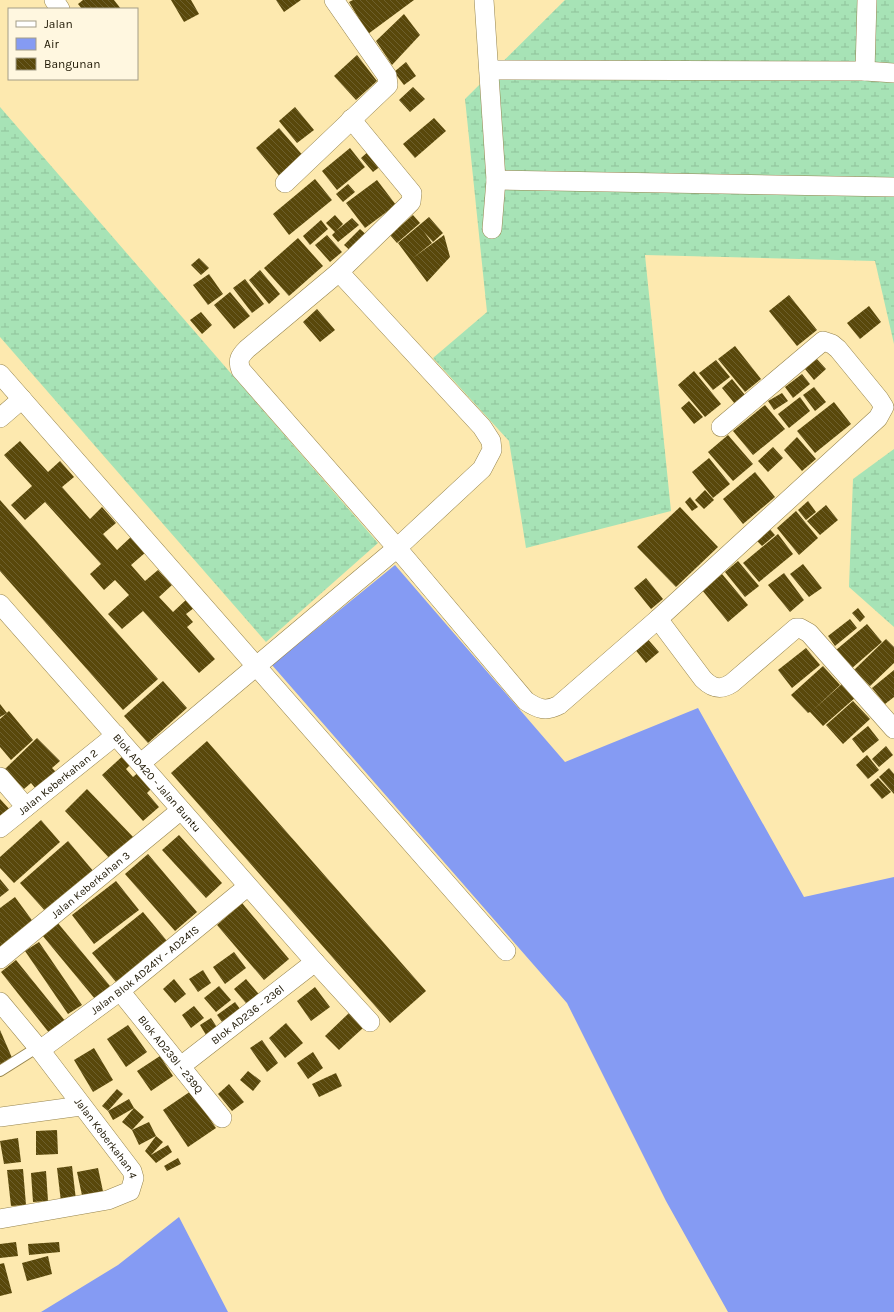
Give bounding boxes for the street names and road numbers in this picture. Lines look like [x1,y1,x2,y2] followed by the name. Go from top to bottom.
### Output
[110,731,203,835] street label: Blok AD420 - Jalan Buntu
[16,746,100,818] street label: Jalan Keberkahan 2
[49,849,133,921] street label: Jalan Keberkahan 3
[88,923,202,1017] street label: Jalan Blok AD241Y - AD241S
[209,982,287,1047] street label: Blok AD236 - 236l
[135,1013,206,1096] street label: Blok AD239l - 239Q
[72,1095,140,1180] street label: Jalan Keberkahan 4

